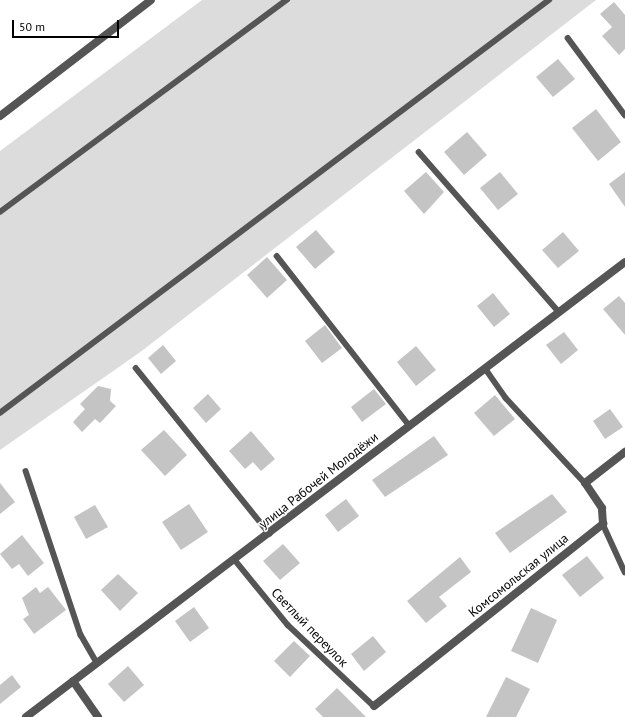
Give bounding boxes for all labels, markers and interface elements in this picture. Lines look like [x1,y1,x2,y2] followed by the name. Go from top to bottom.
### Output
[14,12,121,38] scale bar
[19,19,45,34] text: 50 m
[256,430,382,532] street label: улица Рабочей Молодёжи
[466,531,572,621] street label: Комсомольская улица
[267,585,351,671] street label: Светлый переулок

